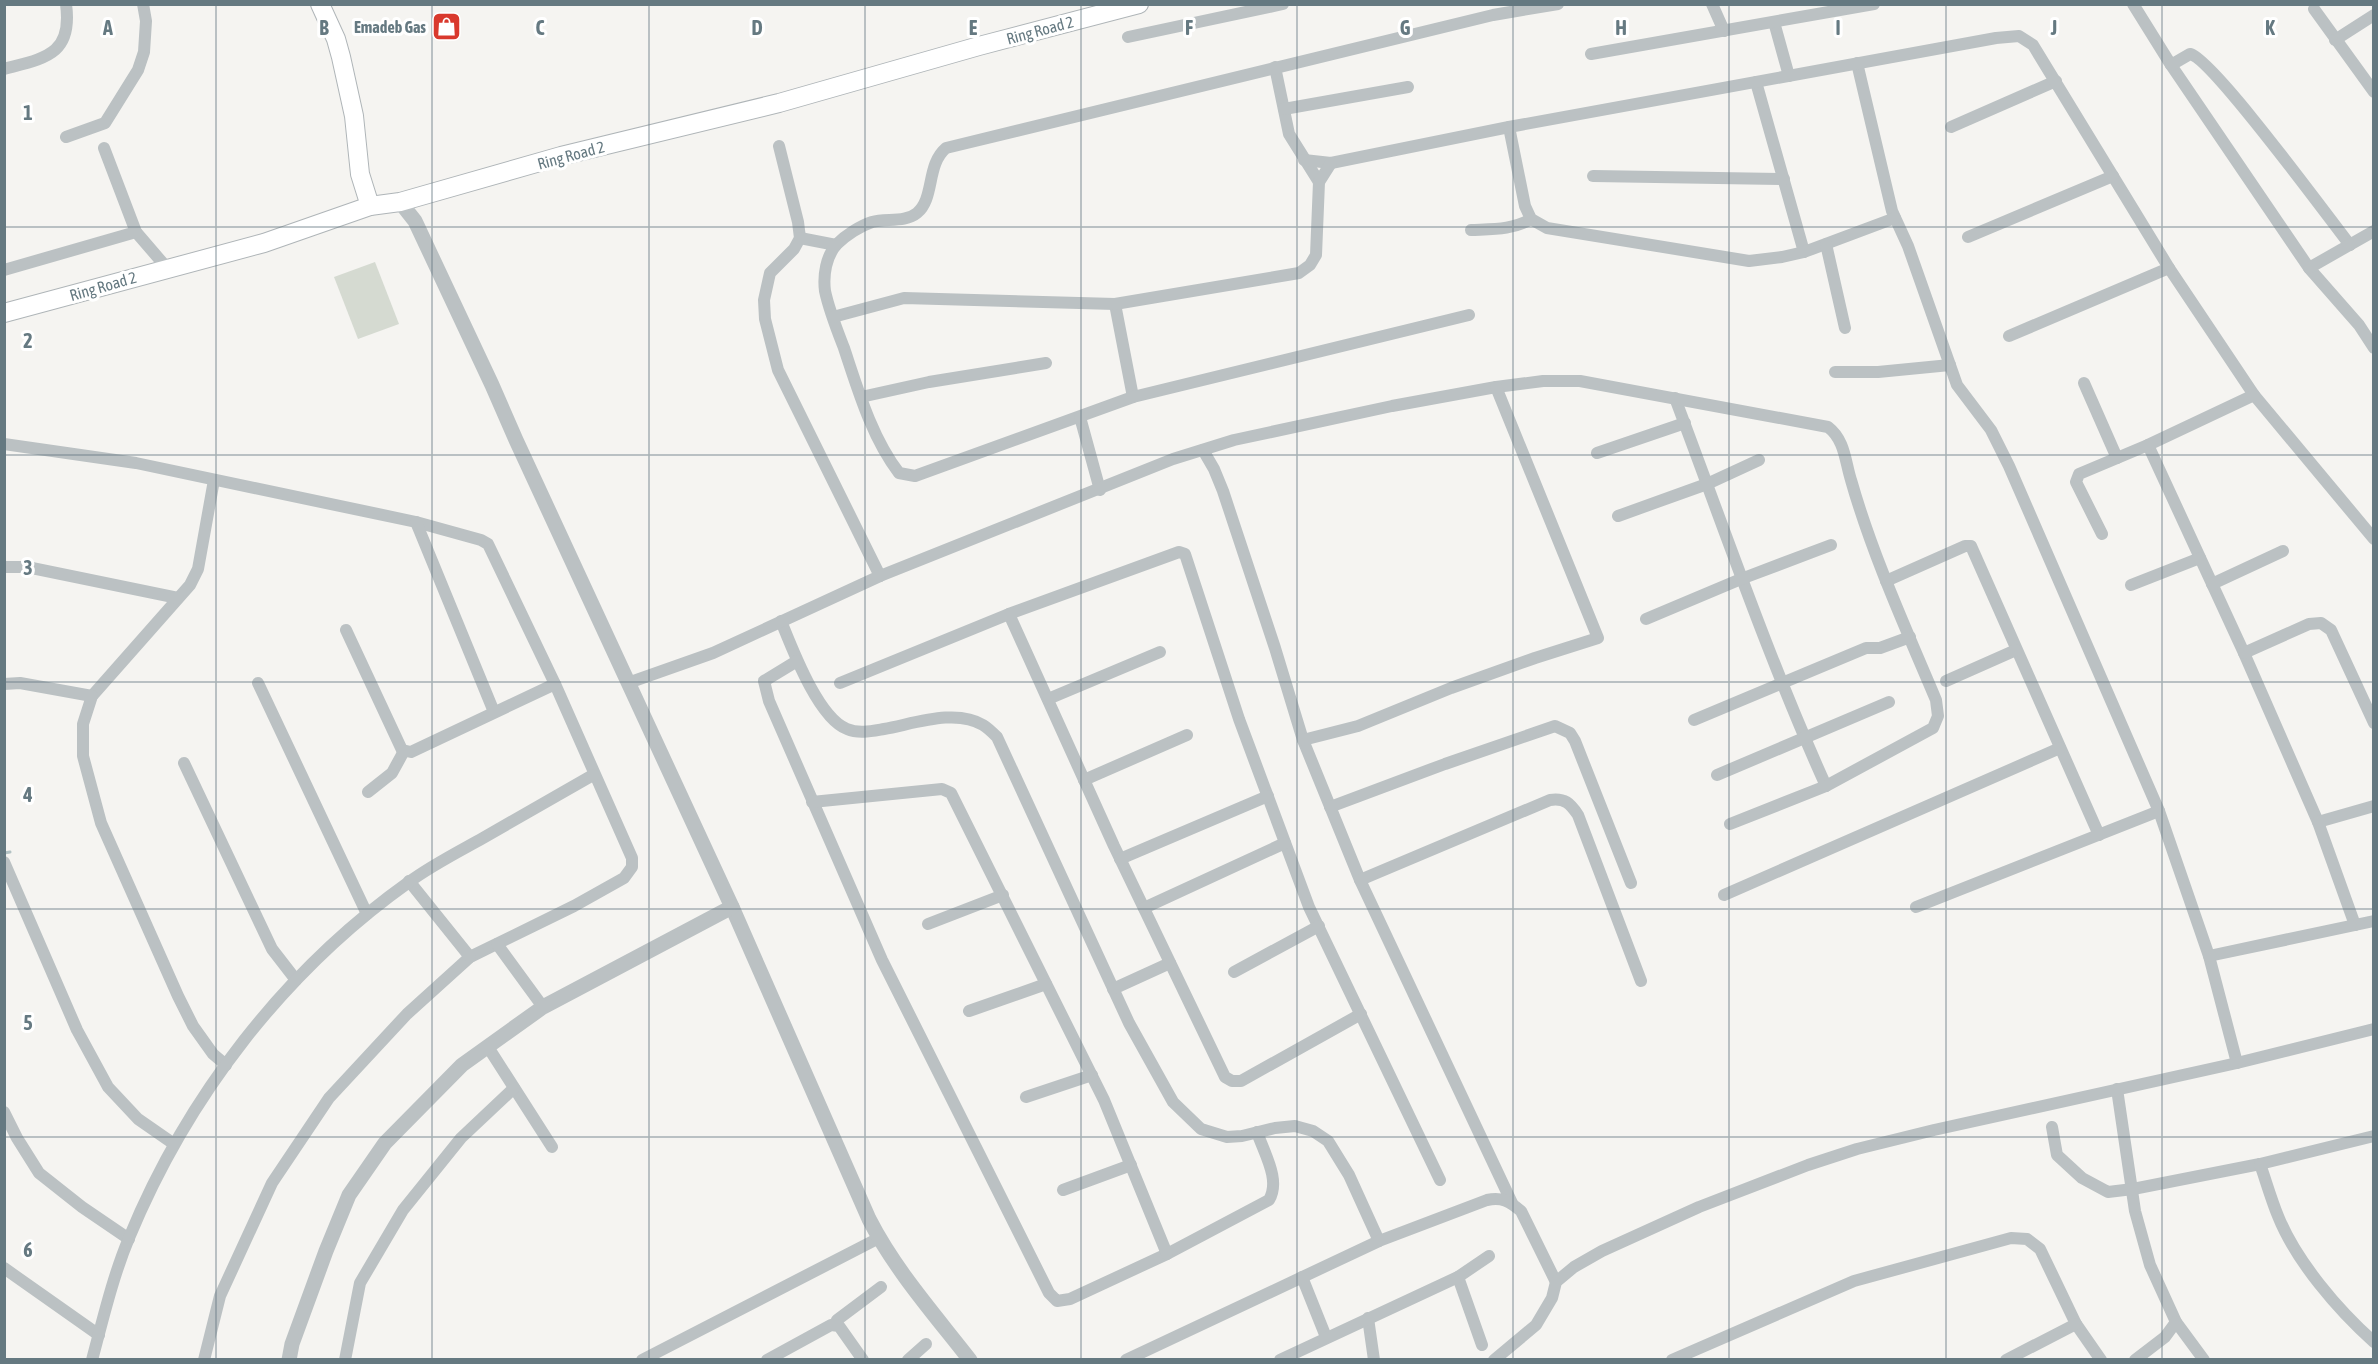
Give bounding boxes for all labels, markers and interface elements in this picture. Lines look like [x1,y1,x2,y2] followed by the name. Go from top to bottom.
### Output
[431,11,463,43] shop icon: Emadeb Gas
[1004,12,1076,49] street label: Ring Road 2
[102,16,113,39] text: A
[319,16,329,39] text: B
[536,16,545,39] text: C
[751,16,763,39] text: D
[969,16,978,39] text: E
[1185,16,1193,39] text: F
[1400,16,1411,39] text: G
[1615,16,1627,39] text: H
[1835,16,1841,39] text: I
[2050,16,2057,39] text: J
[2265,16,2275,39] text: K
[354,18,426,36] place label: Emadeb Gas
[23,101,33,124] text: 1
[535,137,607,174] street label: Ring Road 2
[67,268,139,305] street label: Ring Road 2
[23,329,33,352] text: 2
[23,556,33,579] text: 3
[22,783,33,806] text: 4
[23,1011,33,1034] text: 5
[23,1238,33,1261] text: 6

